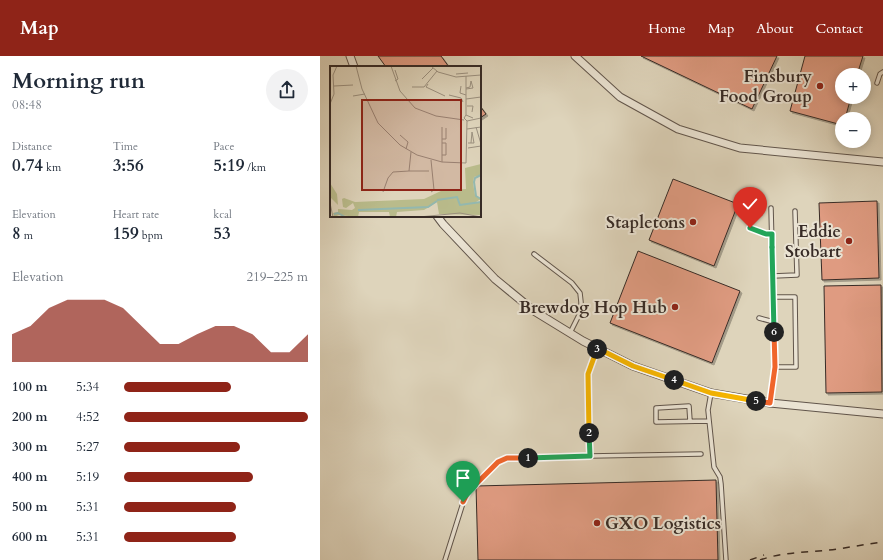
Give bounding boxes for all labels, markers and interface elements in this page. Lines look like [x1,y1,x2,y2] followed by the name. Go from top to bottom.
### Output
[20,15,59,41] text: Map
[648,19,686,38] text: Home
[708,19,734,38] text: Map
[756,19,793,38] text: About
[815,19,863,38] text: Contact
[719,65,812,108] place label: Finsbury Food Group
[12,66,145,96] text: Morning run
[330,66,481,217] inset map
[835,68,871,148] map controls
[835,68,871,104] button: +
[266,69,308,111] button: share
[815,81,825,91] marker: Finsbury Food Group
[12,96,42,114] text: 08:48
[835,112,871,148] button: −
[12,139,52,154] text: Distance
[113,139,138,154] text: Time
[213,139,235,154] text: Pace
[12,154,43,177] text: 0.74
[113,154,144,177] text: 3:56
[213,154,244,177] text: 5:19
[43,160,61,175] text: km
[244,160,266,175] text: /km
[733,187,767,228] pin
[739,193,761,215] icon: check
[12,207,56,222] text: Elevation
[113,207,159,222] text: Heart rate
[213,207,232,222] text: kcal
[606,211,685,234] place label: Stapletons
[688,217,698,227] marker: Stapletons
[785,220,841,263] place label: Eddie Stobart
[12,222,21,245] text: 8
[113,222,139,245] text: 159
[213,222,231,245] text: 53
[21,228,33,243] text: m
[139,228,163,243] text: bpm
[844,236,854,246] marker: Eddie Stobart
[12,268,64,286] text: Elevation
[246,268,308,286] text: 219–225 m
[519,296,667,319] place label: Brewdog Hop Hub
[670,302,680,312] marker: Brewdog Hop Hub
[764,322,784,342] pin: 6
[771,324,777,339] text: 6
[587,339,607,359] pin: 3
[594,341,600,356] text: 3
[664,370,684,390] pin: 4
[671,372,677,387] text: 4
[12,378,47,396] text: 100 m
[76,378,99,396] text: 5:34
[746,391,766,411] pin: 5
[753,393,759,408] text: 5
[12,408,47,426] text: 200 m
[76,408,99,426] text: 4:52
[579,423,599,443] pin: 2
[586,425,592,440] text: 2
[12,438,47,456] text: 300 m
[76,438,99,456] text: 5:27
[518,448,538,468] pin: 1
[525,450,531,465] text: 1
[446,461,480,502] pin
[452,467,474,489] icon: arrive
[12,468,47,486] text: 400 m
[76,468,99,486] text: 5:19
[12,498,47,516] text: 500 m
[76,498,99,516] text: 5:31
[605,512,721,535] place label: GXO Logistics
[592,518,602,528] marker: GXO Logistics
[12,528,47,546] text: 600 m
[76,528,99,546] text: 5:31

